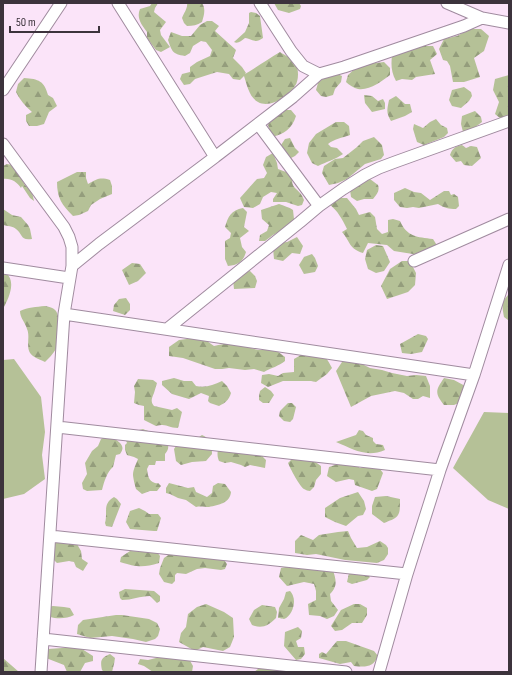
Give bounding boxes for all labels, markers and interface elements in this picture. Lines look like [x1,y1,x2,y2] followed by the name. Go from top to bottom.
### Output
[10,8,99,34] scale bar
[16,15,36,30] text: 50 m

